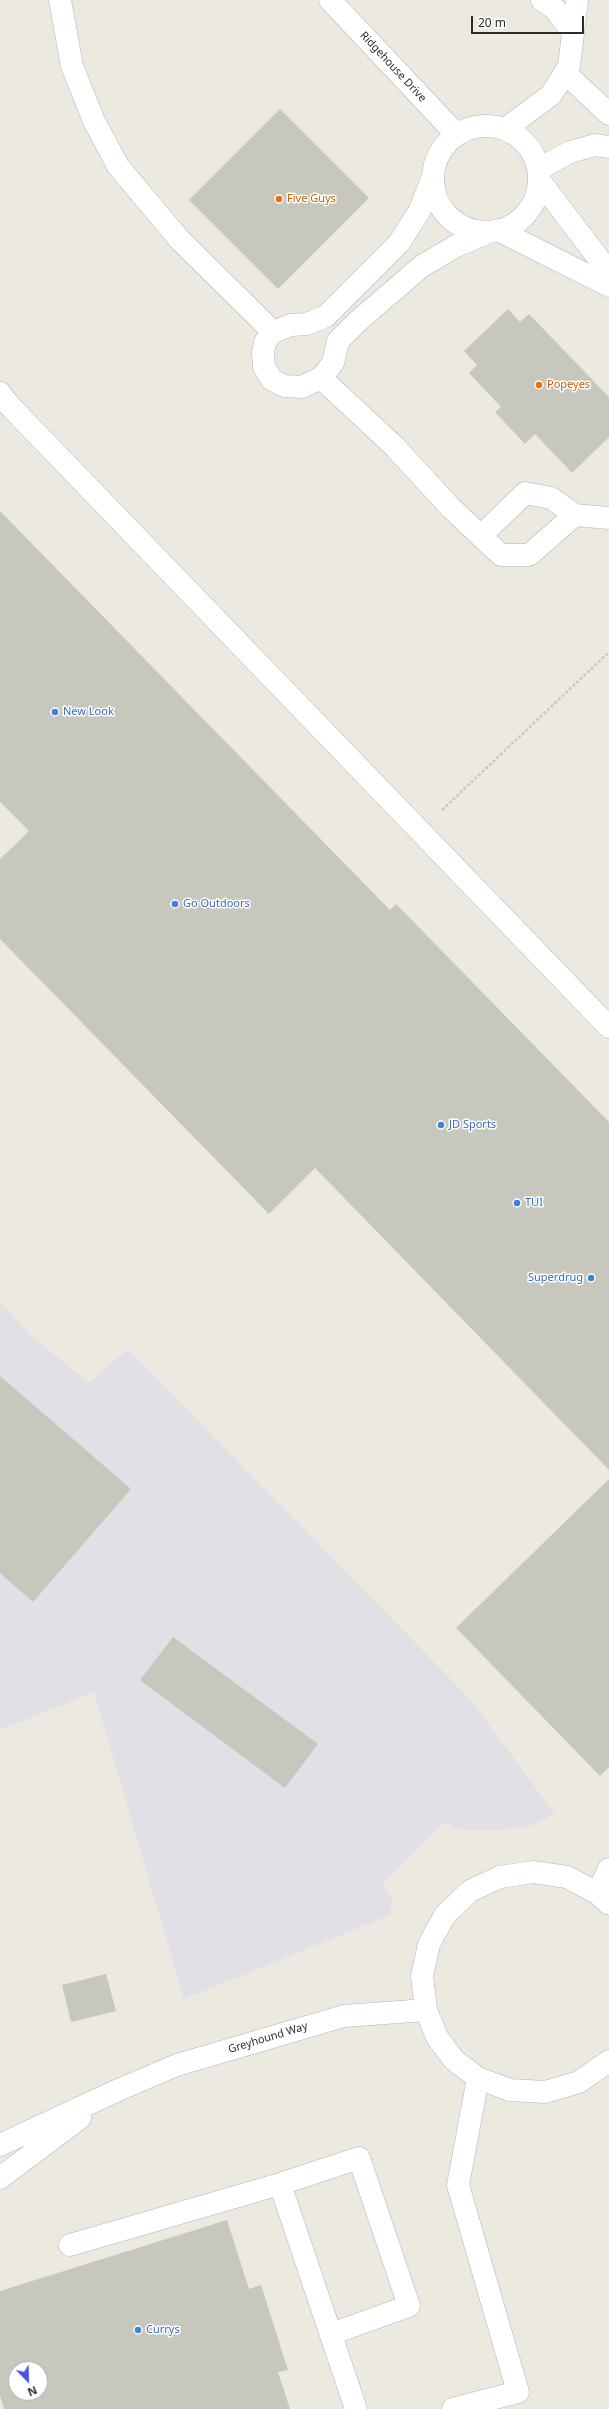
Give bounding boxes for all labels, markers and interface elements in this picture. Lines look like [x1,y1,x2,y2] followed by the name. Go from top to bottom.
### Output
[473,8,586,34] scale bar
[478,14,506,31] text: 20 m
[357,29,429,105] street label: Ridgehouse Drive
[287,192,336,206] place label: Five Guys
[274,194,284,204] marker: Five Guys
[547,378,590,392] place label: Popeyes
[534,380,544,390] marker: Popeyes
[63,705,114,719] place label: New Look
[50,707,60,717] marker: New Look
[183,897,250,911] place label: Go Outdoors
[170,899,180,909] marker: Go Outdoors
[449,1118,496,1132] place label: JD Sports
[436,1120,446,1130] marker: JD Sports
[525,1196,543,1210] place label: TUI
[512,1198,522,1208] marker: TUI
[528,1271,583,1285] place label: Superdrug
[586,1273,596,1283] marker: Superdrug
[227,2020,309,2056] street label: Greyhound Way
[146,2323,180,2337] place label: Currys
[133,2325,143,2335] marker: Currys
[8,2361,48,2401] north arrow
[25,2383,40,2400] text: N

